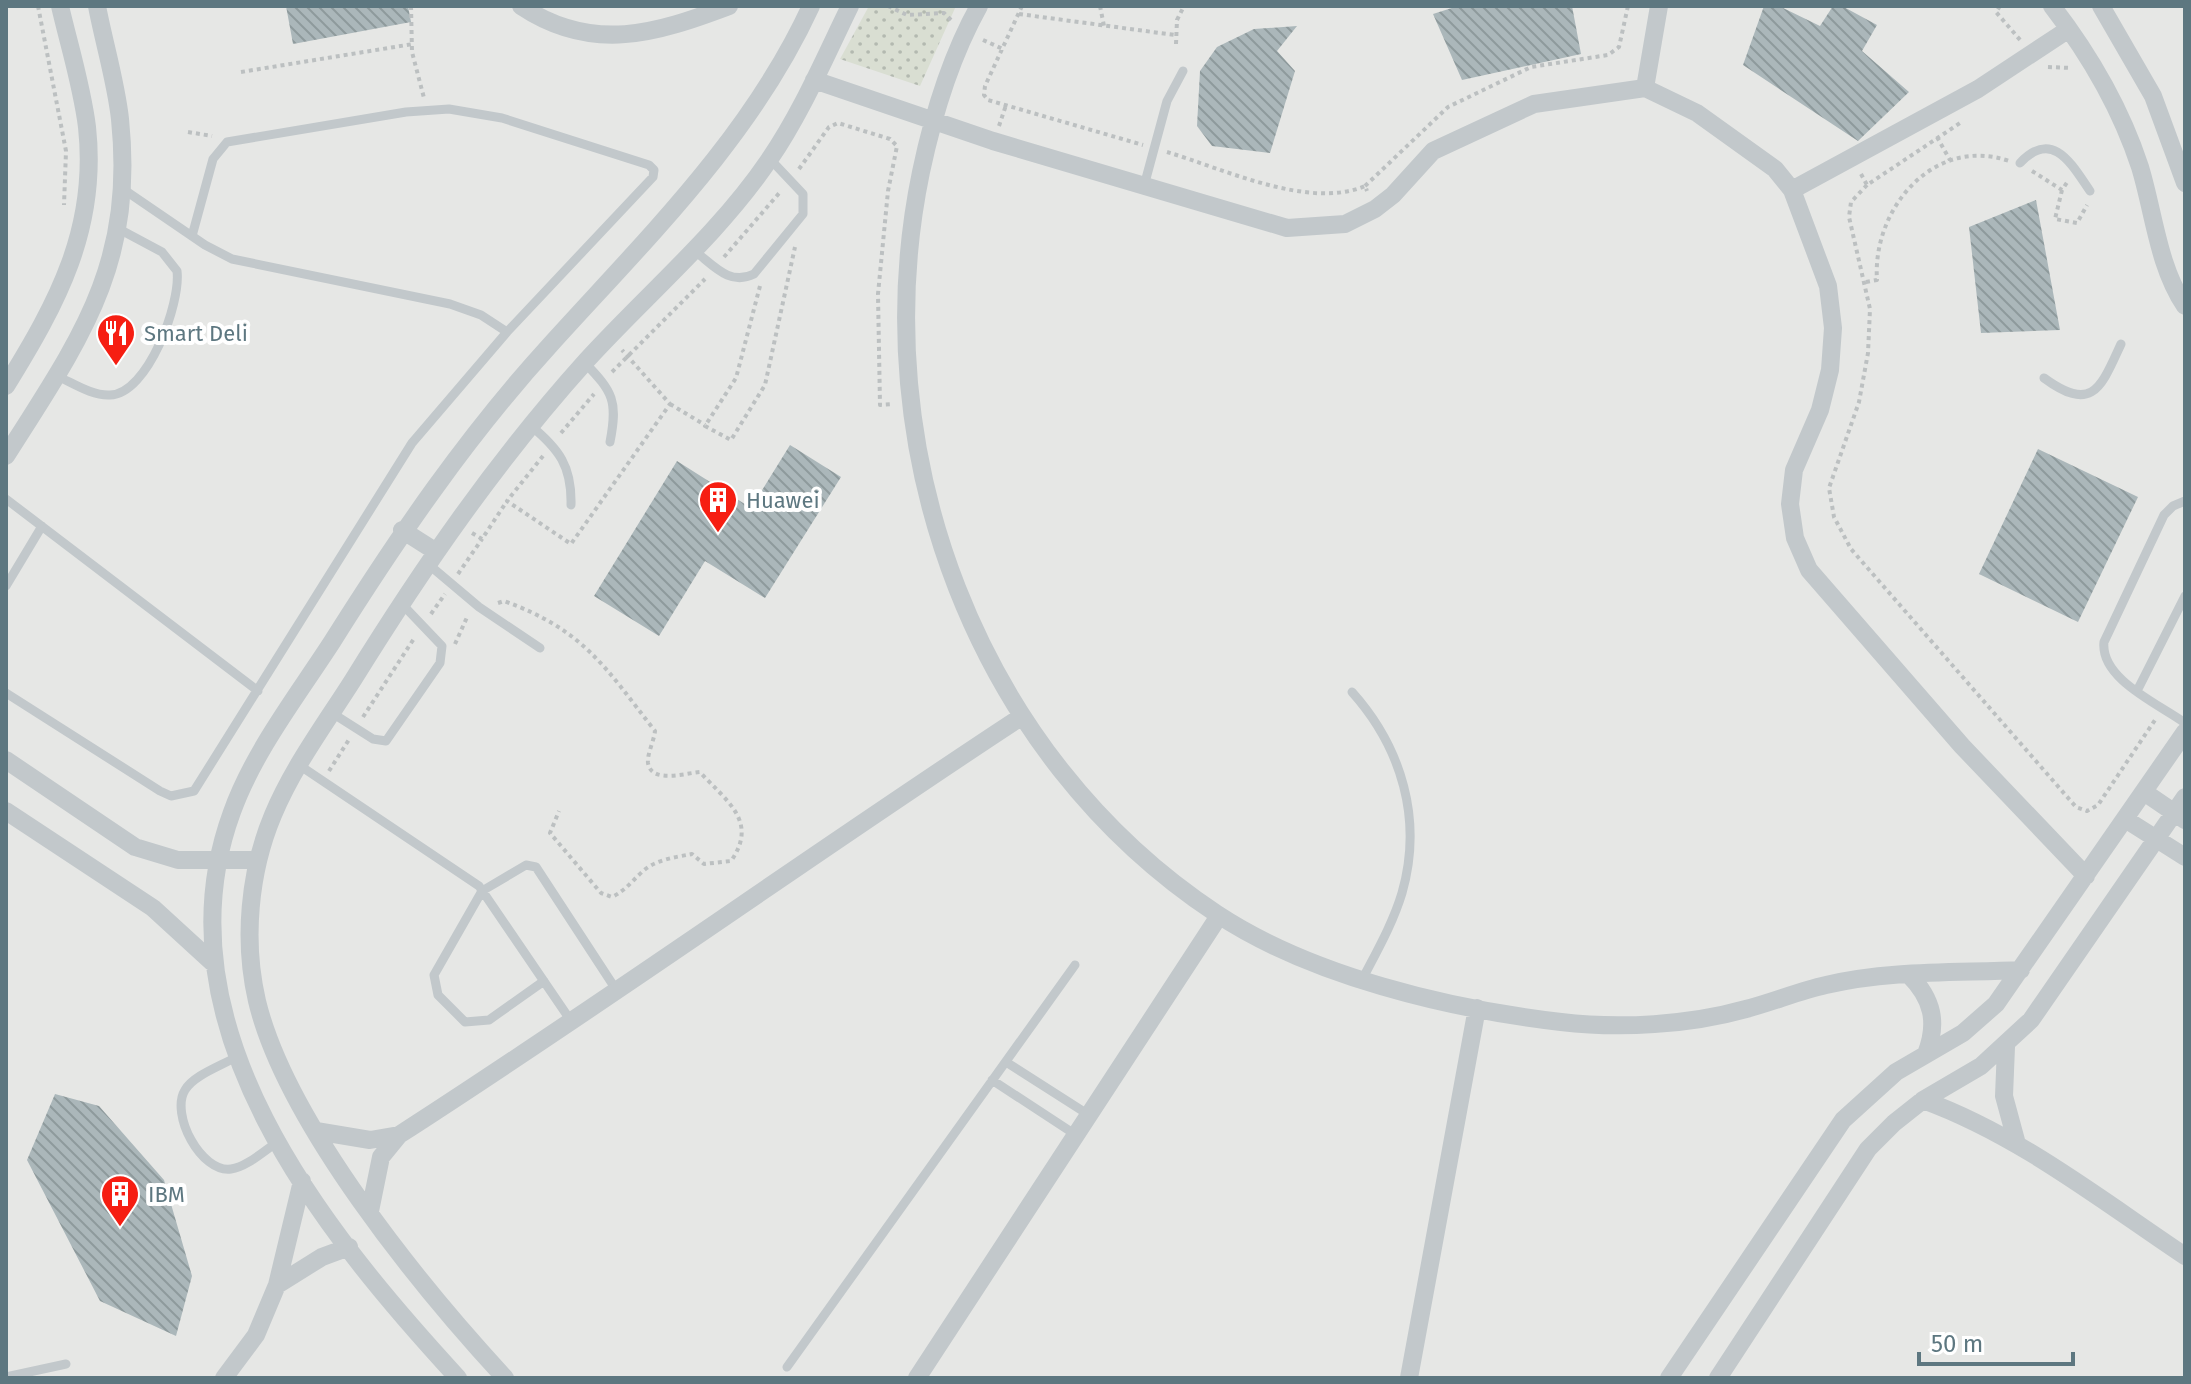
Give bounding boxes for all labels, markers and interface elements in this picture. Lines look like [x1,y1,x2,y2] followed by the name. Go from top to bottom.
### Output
[95,312,137,367] restaurant icon: Smart Deli
[144,320,248,347] place label: Smart Deli
[697,479,739,534] building icon: Huawei
[746,487,820,514] place label: Huawei
[99,1173,141,1228] building icon: IBM
[148,1181,185,1208] place label: IBM
[1919,1316,2073,1366] scale bar
[1931,1330,1983,1358] text: 50 m

